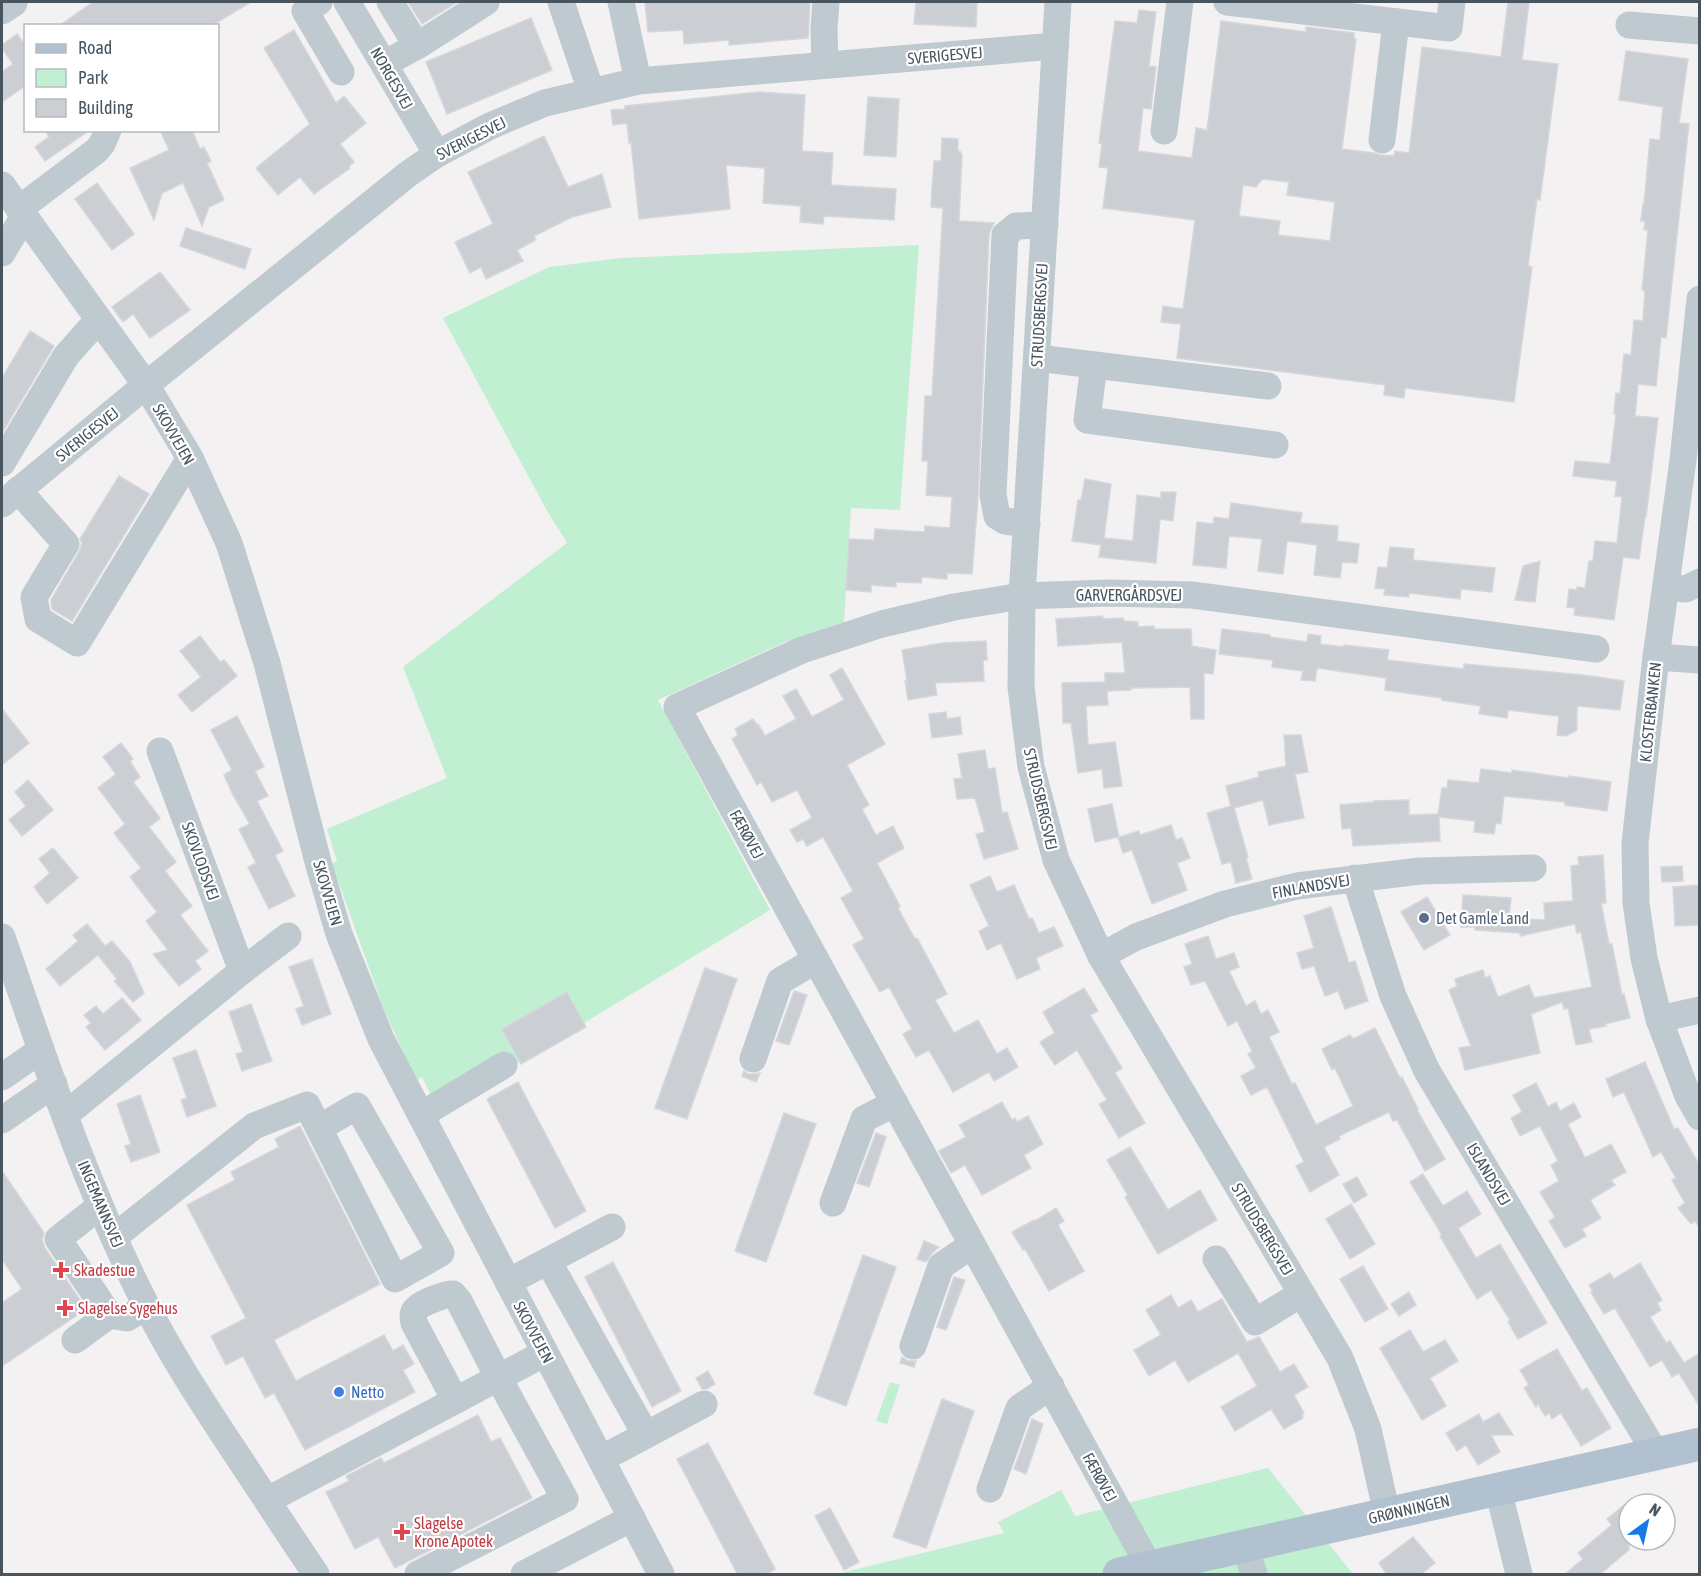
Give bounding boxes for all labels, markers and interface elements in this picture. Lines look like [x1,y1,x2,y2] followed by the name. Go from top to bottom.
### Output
[24,24,219,132] legend
[78,37,112,58] text: Road
[907,43,983,67] street label: SVERIGESVEJ
[367,44,417,112] street label: NORGESVEJ
[78,67,108,88] text: Park
[78,97,133,118] text: Building
[433,113,509,163] street label: SVERIGESVEJ
[1027,263,1051,367] street label: STRUDSBERGSVEJ
[149,400,199,468] street label: SKOVVEJEN
[52,403,122,465] street label: SVERIGESVEJ
[1076,585,1182,604] street label: GARVERGÅRDSVEJ
[1636,661,1664,763] street label: KLOSTERBANKEN
[1021,746,1061,852] street label: STRUDSBERGSVEJ
[726,806,768,862] street label: FÆRØVEJ
[179,819,223,903] street label: SKOVLODSVEJ
[310,858,346,928] street label: SKOVVEJEN
[1271,870,1351,902] street label: FINLANDSVEJ
[1436,909,1529,927] place label: Det Gamle Land
[1417,911,1431,925] marker: Det Gamle Land
[1463,1139,1515,1209] street label: ISLANDSVEJ
[75,1158,127,1250] street label: INGEMANNSVEJ
[1228,1180,1298,1278] street label: STRUDSBERGSVEJ
[52,1261,70,1279] marker: Skadestue
[74,1261,135,1279] place label: Skadestue
[510,1298,558,1366] street label: SKOVVEJEN
[56,1299,74,1317] marker: Slagelse Sygehus
[78,1299,178,1318] place label: Slagelse Sygehus
[351,1383,384,1401] place label: Netto
[332,1385,346,1399] marker: Netto
[1079,1449,1121,1505] street label: FÆRØVEJ
[1367,1491,1451,1527] street label: GRØNNINGEN
[1617,1492,1677,1552] north arrow
[1646,1499,1664,1520] text: N
[414,1514,493,1551] place label: Slagelse Krone Apotek
[395,1525,409,1539] marker: Slagelse Krone Apotek

